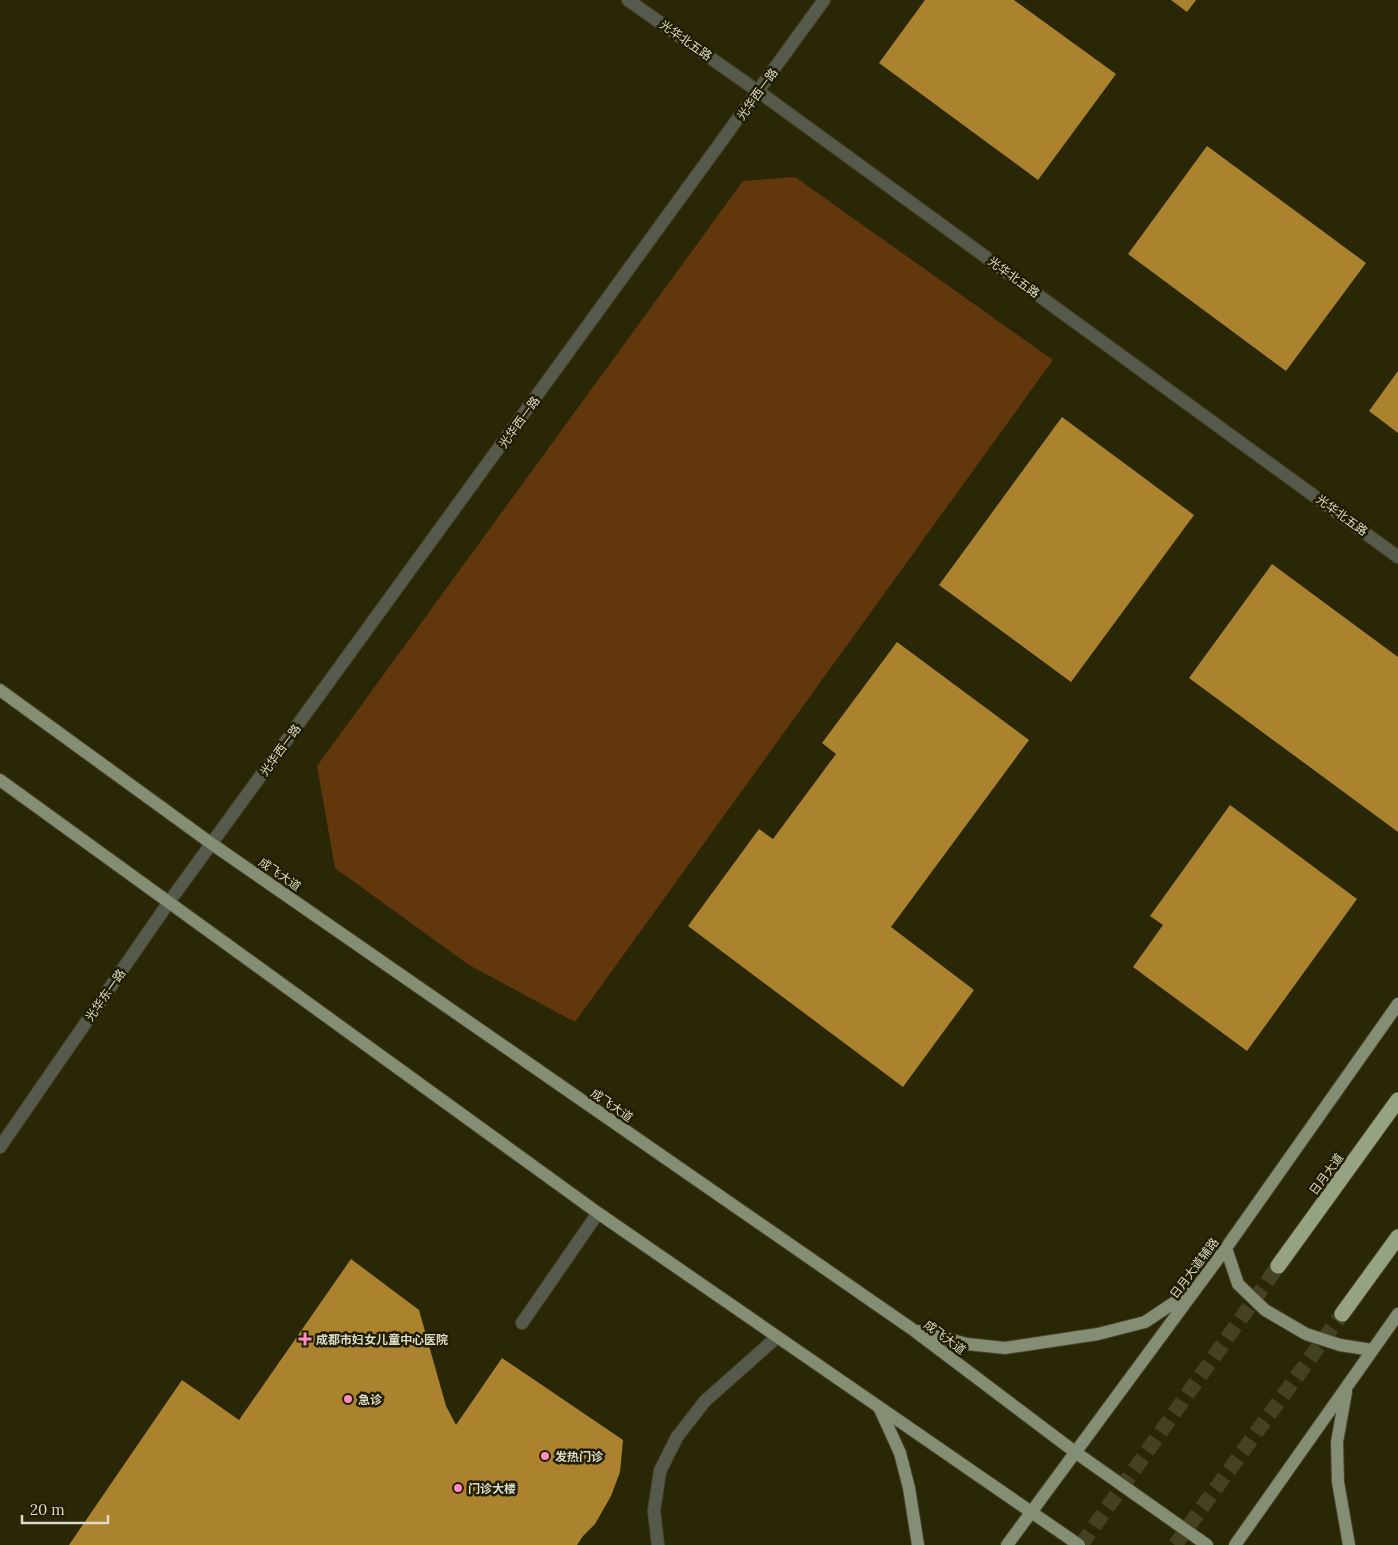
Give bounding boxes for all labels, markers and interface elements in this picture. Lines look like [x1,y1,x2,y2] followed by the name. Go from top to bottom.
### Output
[657,17,715,63] street label: 光华北五路
[733,65,781,123] street label: 光华西一路
[985,253,1043,301] street label: 光华北五路
[495,393,543,451] street label: 光华西一路
[1313,491,1371,539] street label: 光华北五路
[256,721,304,779] street label: 光华西一路
[256,854,304,894] street label: 成飞大道
[82,966,128,1024] street label: 光华东一路
[588,1085,636,1125] street label: 成飞大道
[1306,1150,1346,1198] street label: 日月大道
[1166,1235,1222,1301] street label: 日月大道辅路
[921,1317,969,1357] street label: 成飞大道
[298,1332,312,1346] marker: 成都市妇女儿童中心医院
[316,1332,448,1347] place label: 成都市妇女儿童中心医院
[358,1392,383,1407] place label: 急诊
[342,1393,354,1405] marker: 急诊
[555,1449,604,1464] place label: 发热门诊
[539,1450,551,1462] marker: 发热门诊
[468,1481,516,1496] place label: 门诊大楼
[452,1482,464,1494] marker: 门诊大楼
[22,1492,109,1524] scale bar
[30,1500,65,1519] text: 20 m

